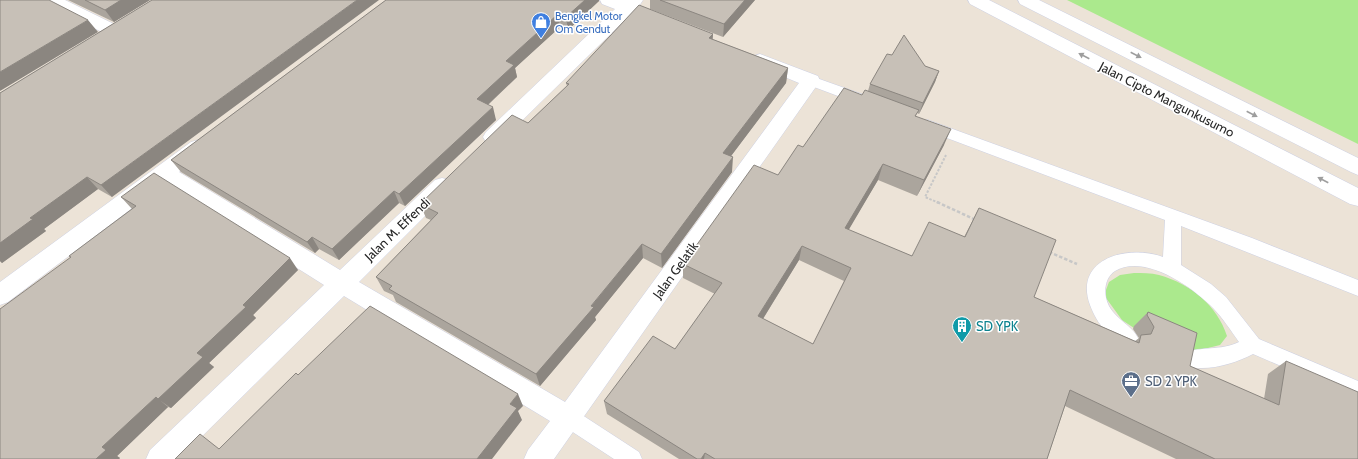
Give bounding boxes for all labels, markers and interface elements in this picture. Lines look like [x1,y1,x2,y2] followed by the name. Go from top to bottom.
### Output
[555,9,623,36] place label: Bengkel Motor Om Gendut
[530,11,552,39] shop icon: Bengkel Motor Om Gendut
[1130,52,1141,58] one-way arrow
[1078,53,1090,59] one-way arrow
[1096,57,1237,140] street label: Jalan Cipto Mangunkusumo
[1246,111,1258,117] one-way arrow
[1318,177,1329,183] one-way arrow
[360,194,433,265] street label: Jalan M. Effendi
[648,238,701,302] street label: Jalan Gelatik
[951,315,973,343] building icon: SD YPK
[976,318,1019,334] place label: SD YPK
[1120,370,1142,398] office icon: SD 2 YPK
[1145,373,1198,389] place label: SD 2 YPK

